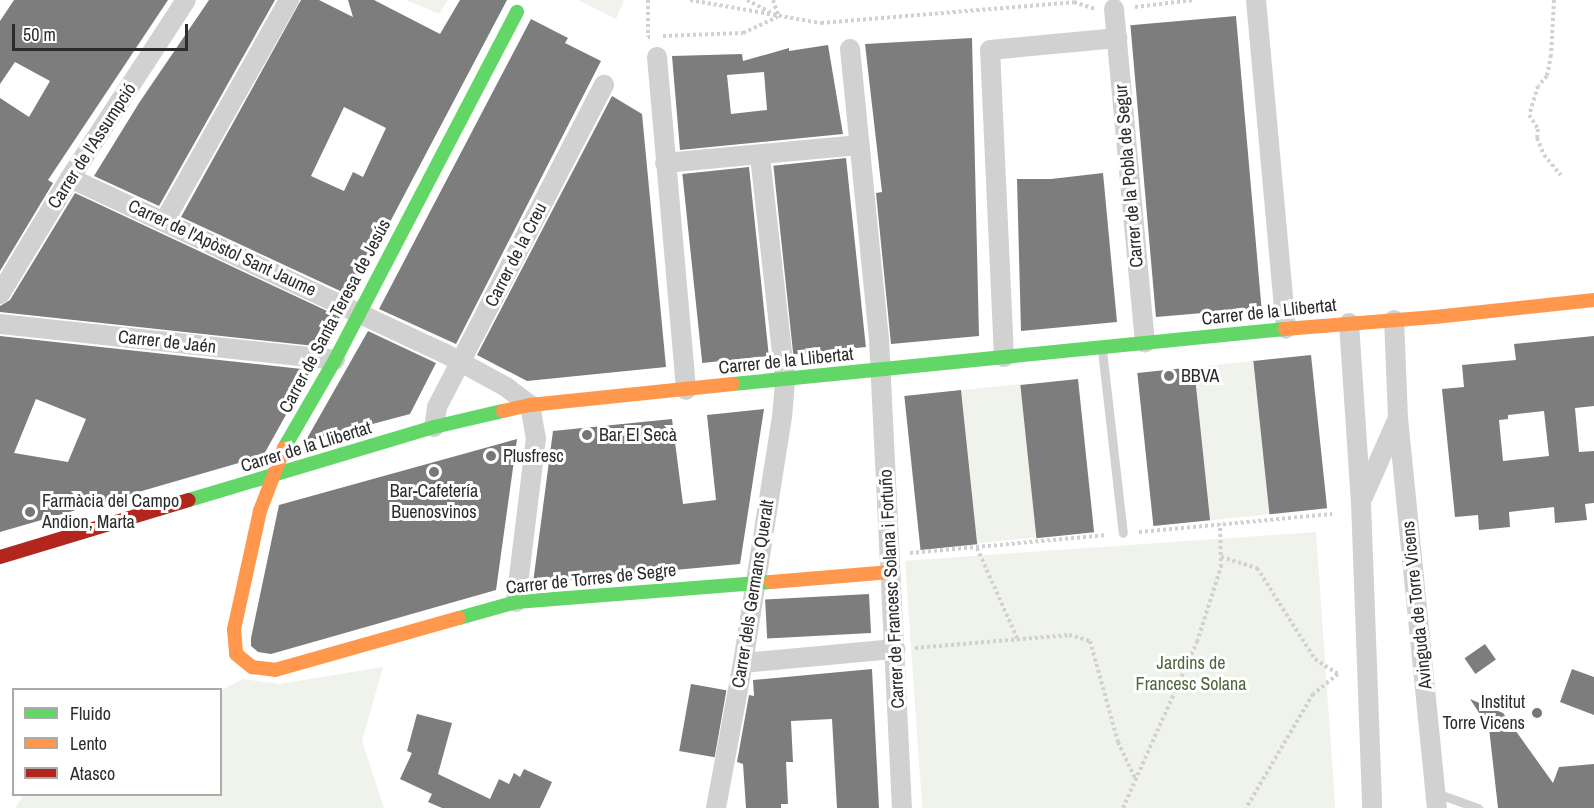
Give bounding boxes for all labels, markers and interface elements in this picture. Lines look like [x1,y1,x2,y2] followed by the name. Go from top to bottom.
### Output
[15,12,190,50] scale bar
[23,22,56,47] text: 50 m
[43,79,141,213] street label: Carrer de l'Assumpció
[1110,84,1148,268] street label: Carrer de la Pobla de Segur
[125,195,319,301] street label: Carrer de l'Apòstol Sant Jaume
[480,199,552,311] street label: Carrer de la Creu
[275,215,395,417] street label: Carrer de Santa Teresa de Jesús
[1201,294,1337,330] street label: Carrer de la Llibertat
[117,326,217,358] street label: Carrer de Jaén
[718,343,854,379] street label: Carrer de la Llibertat
[1181,365,1219,387] place label: BBVA
[1162,369,1176,383] marker: BBVA
[238,417,374,477] street label: Carrer de la Llibertat
[599,424,677,446] place label: Bar El Secà
[580,428,594,442] marker: Bar El Secà
[503,445,564,467] place label: Plusfresc
[484,449,498,463] marker: Plusfresc
[427,465,441,479] marker: Bar-Cafetería Buenosvinos
[875,469,909,709] street label: Carrer de Francesc Solana i Fortuño
[390,481,478,524] place label: Bar-Cafetería Buenosvinos
[42,491,179,534] place label: Farmàcia del Campo Andion, Marta
[727,498,779,690] street label: Carrer dels Germans Queralt
[23,505,37,519] marker: Farmàcia del Campo Andion, Marta
[1397,520,1437,690] street label: Avinguda de Torre Vicens
[505,559,677,599] street label: Carrer de Torres de Segre
[1136,653,1246,696] park label: Jardins de Francesc Solana
[12,688,222,796] legend
[1442,692,1525,734] place label: Institut Torre Vicens
[70,701,111,726] text: Fluido
[1530,706,1544,720] marker: Institut Torre Vicens
[70,731,107,756] text: Lento
[70,761,115,786] text: Atasco

